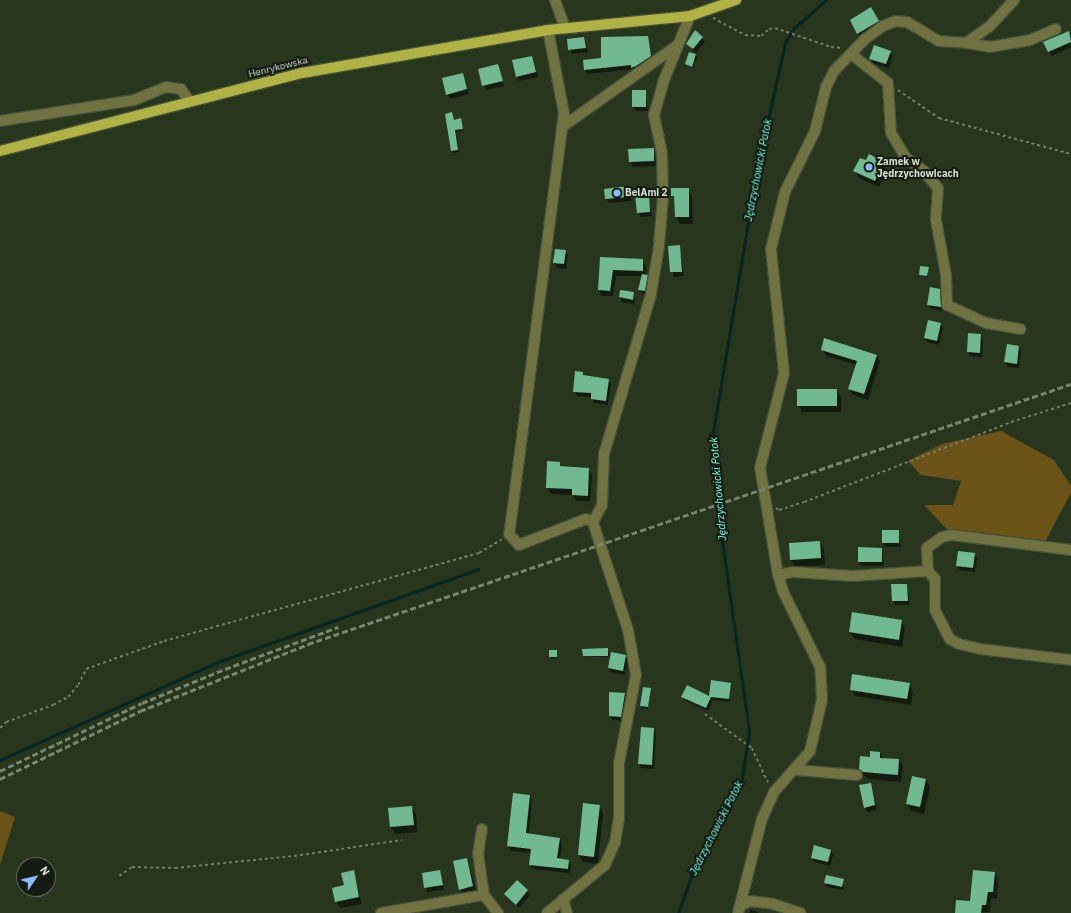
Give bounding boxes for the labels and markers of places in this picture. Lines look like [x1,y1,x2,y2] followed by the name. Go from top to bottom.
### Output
[877,155,959,178] place label: Zamek w Jędrzychowicach
[864,162,874,172] marker: Zamek w Jędrzychowicach
[625,187,668,199] place label: BelAmi 2
[612,188,622,198] marker: BelAmi 2

